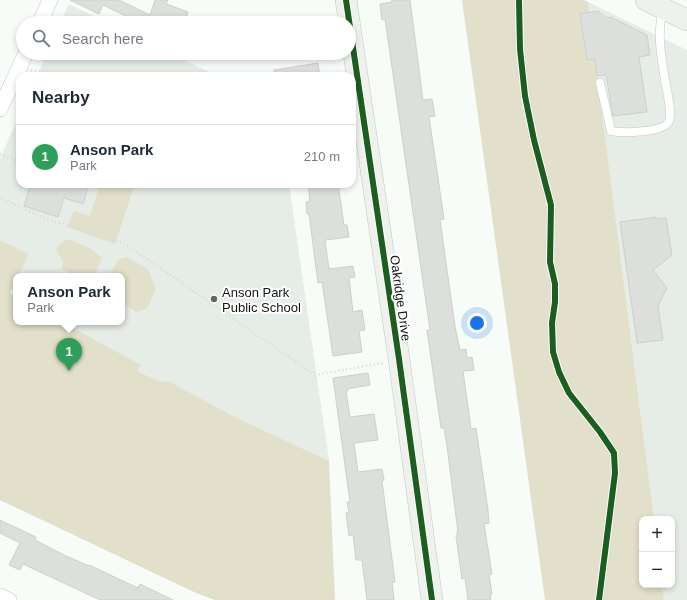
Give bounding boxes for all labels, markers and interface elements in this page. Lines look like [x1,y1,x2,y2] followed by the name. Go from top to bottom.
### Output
[16,16,356,60] search box
[30,27,52,49] icon: search
[62,30,144,47] text: Search here
[32,88,90,107] text: Nearby
[70,141,153,158] text: Anson Park
[41,149,49,164] text: 1
[304,149,340,164] text: 210 m
[70,158,97,173] text: Park
[387,254,414,342] street label: Oakridge Drive
[13,273,125,325] popup
[27,283,111,300] text: Anson Park
[222,285,301,315] place label: Anson Park Public School
[209,294,219,304] marker: Anson Park Public School
[27,300,54,315] text: Park
[467,313,487,333] your location
[56,338,82,371] pin: 1
[639,516,675,588] map controls
[639,516,675,552] button: +
[639,552,675,588] button: −

